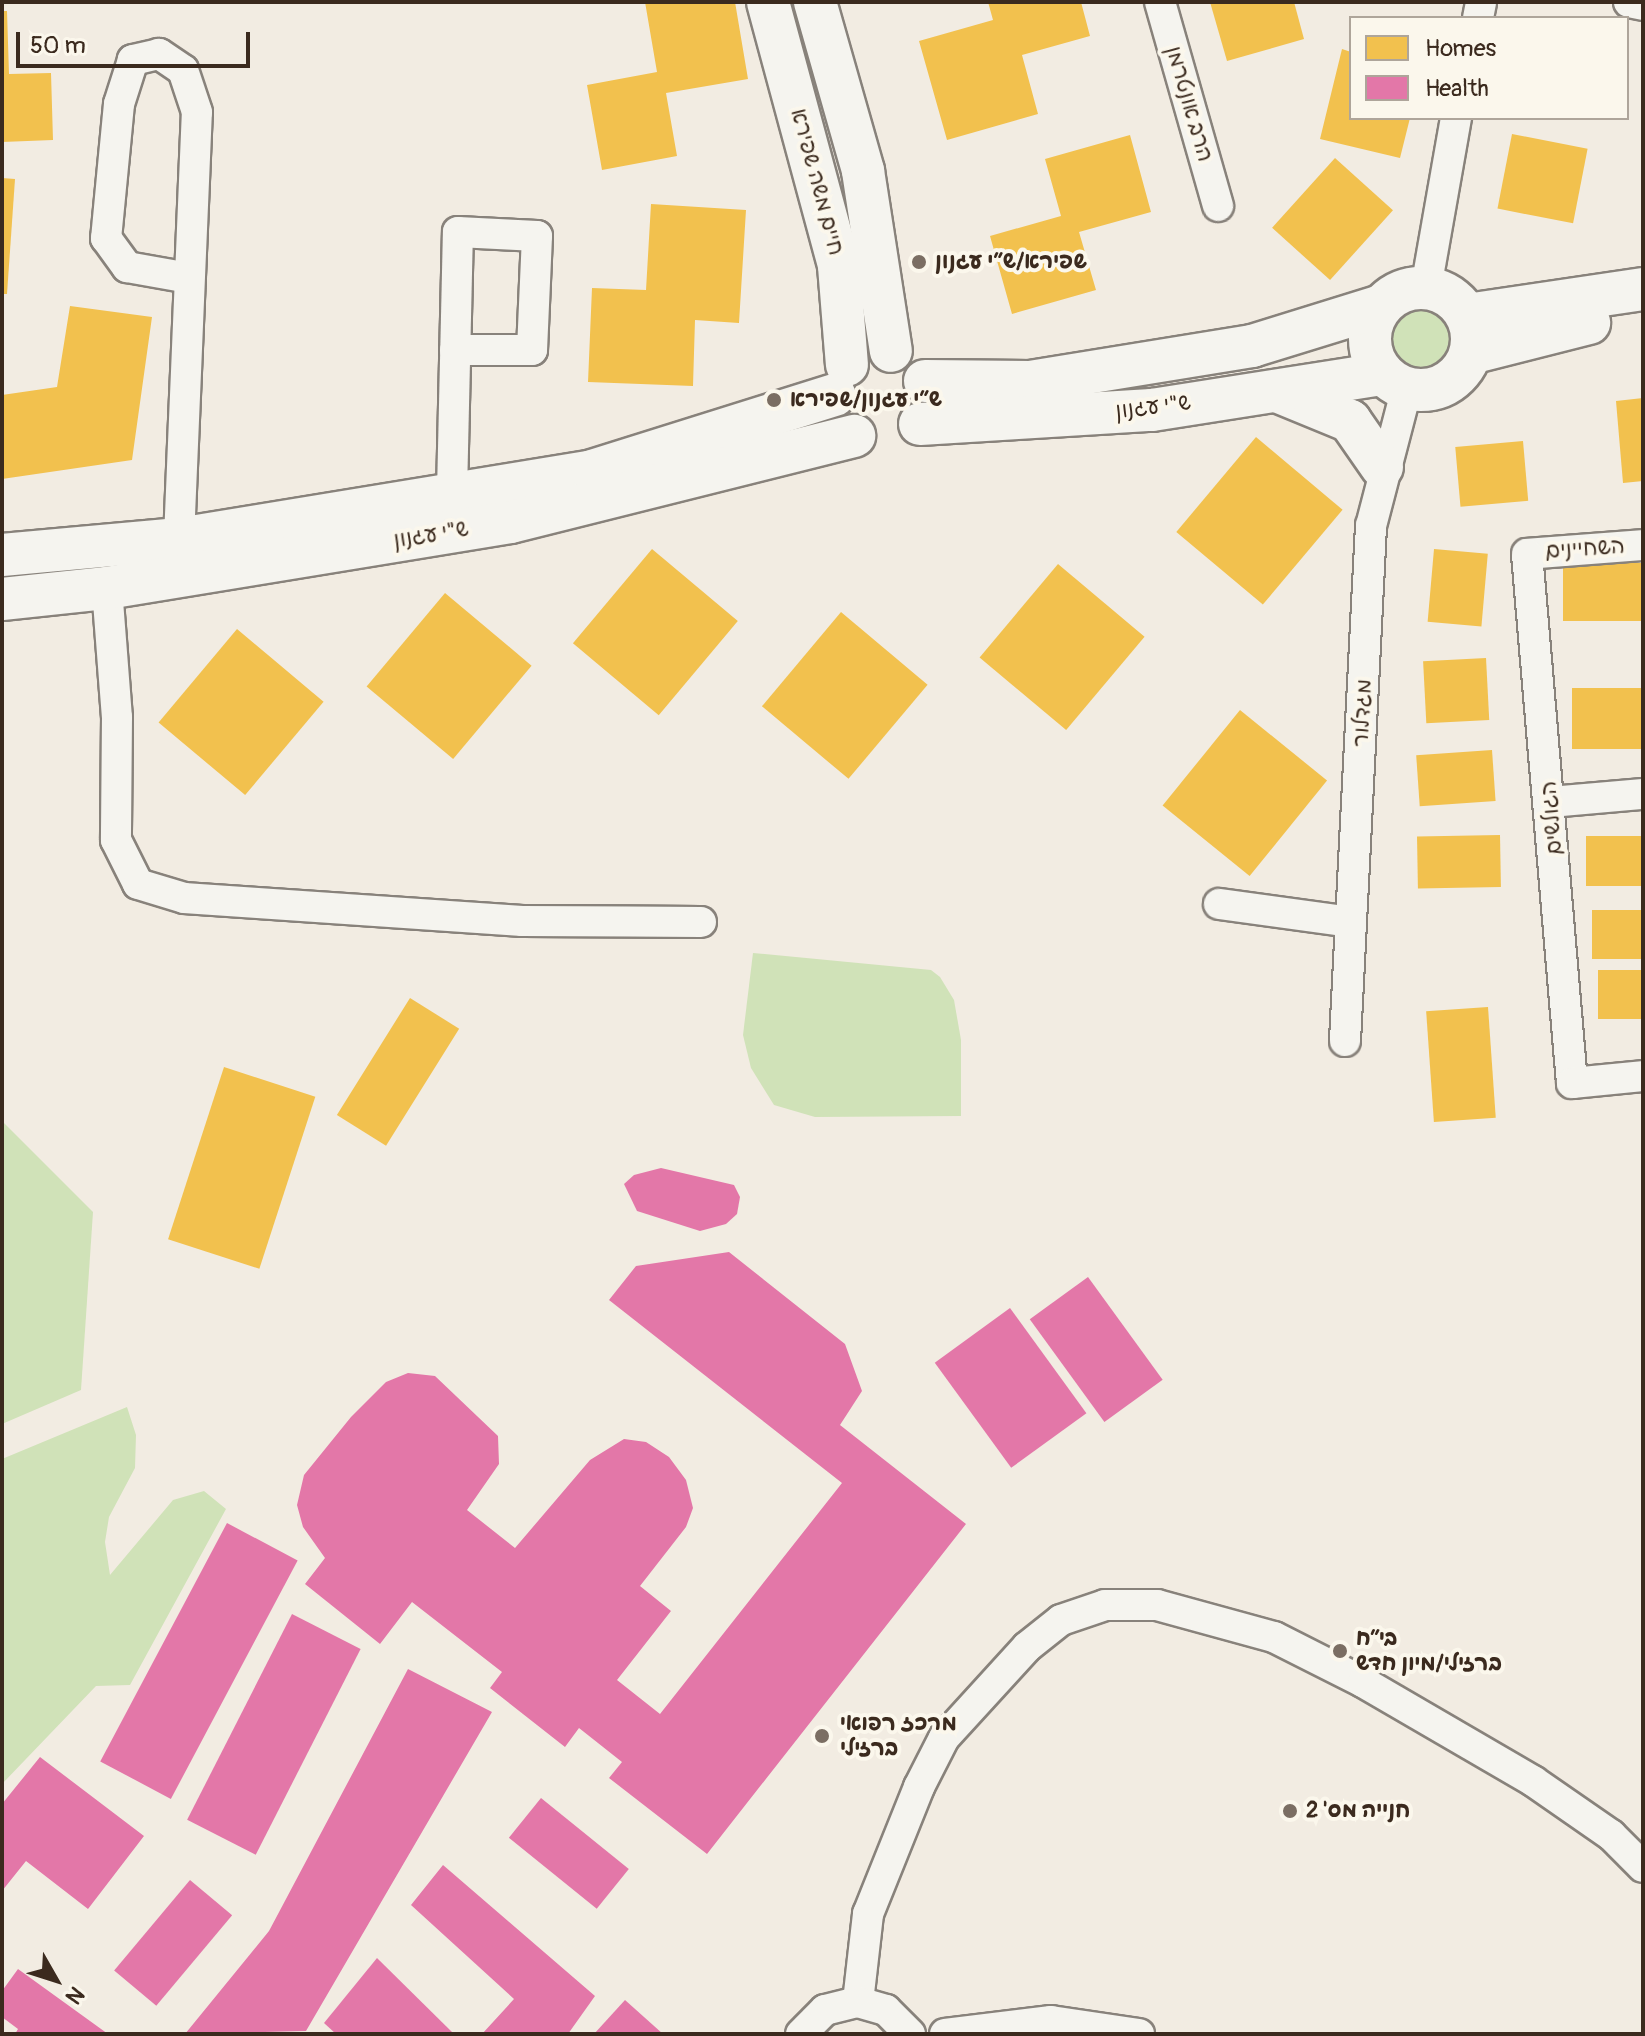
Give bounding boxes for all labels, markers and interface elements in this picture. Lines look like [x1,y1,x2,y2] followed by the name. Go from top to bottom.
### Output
[20,16,254,66] scale bar
[1349,16,1629,120] legend
[30,31,86,60] text: 50 m
[1425,34,1496,63] text: Homes
[1160,43,1218,165] street label: הרב אונטרמן
[1425,74,1489,103] text: Health
[785,106,849,258] street label: חיים משה שפירא
[935,249,1087,275] place label: שפירא/ש״י עגנון
[910,253,928,271] marker: שפירא/ש״י עגנון
[790,387,942,413] place label: ש״י עגנון/שפירא
[1114,389,1192,425] street label: ש"י עגנון
[765,391,783,409] marker: ש״י עגנון/שפירא
[391,516,471,554] street label: ש"י עגנון
[1544,533,1626,565] street label: השחיינים
[1348,678,1378,748] street label: מגדלור
[1536,780,1568,856] street label: הגולשים
[1356,1625,1502,1676] place label: בי״ח ברזילי/מיון חדש
[1331,1642,1349,1660] marker: בי״ח ברזילי/מיון חדש
[840,1710,957,1762] place label: מרכז רפואי ברזילי
[811,1725,833,1747] marker: מרכז רפואי ברזילי
[1306,1798,1410,1824] place label: חנייה מס' 2
[1281,1802,1299,1820] marker: חנייה מס' 2
[16,1940,96,2020] north arrow
[59,1981,90,2010] text: N

